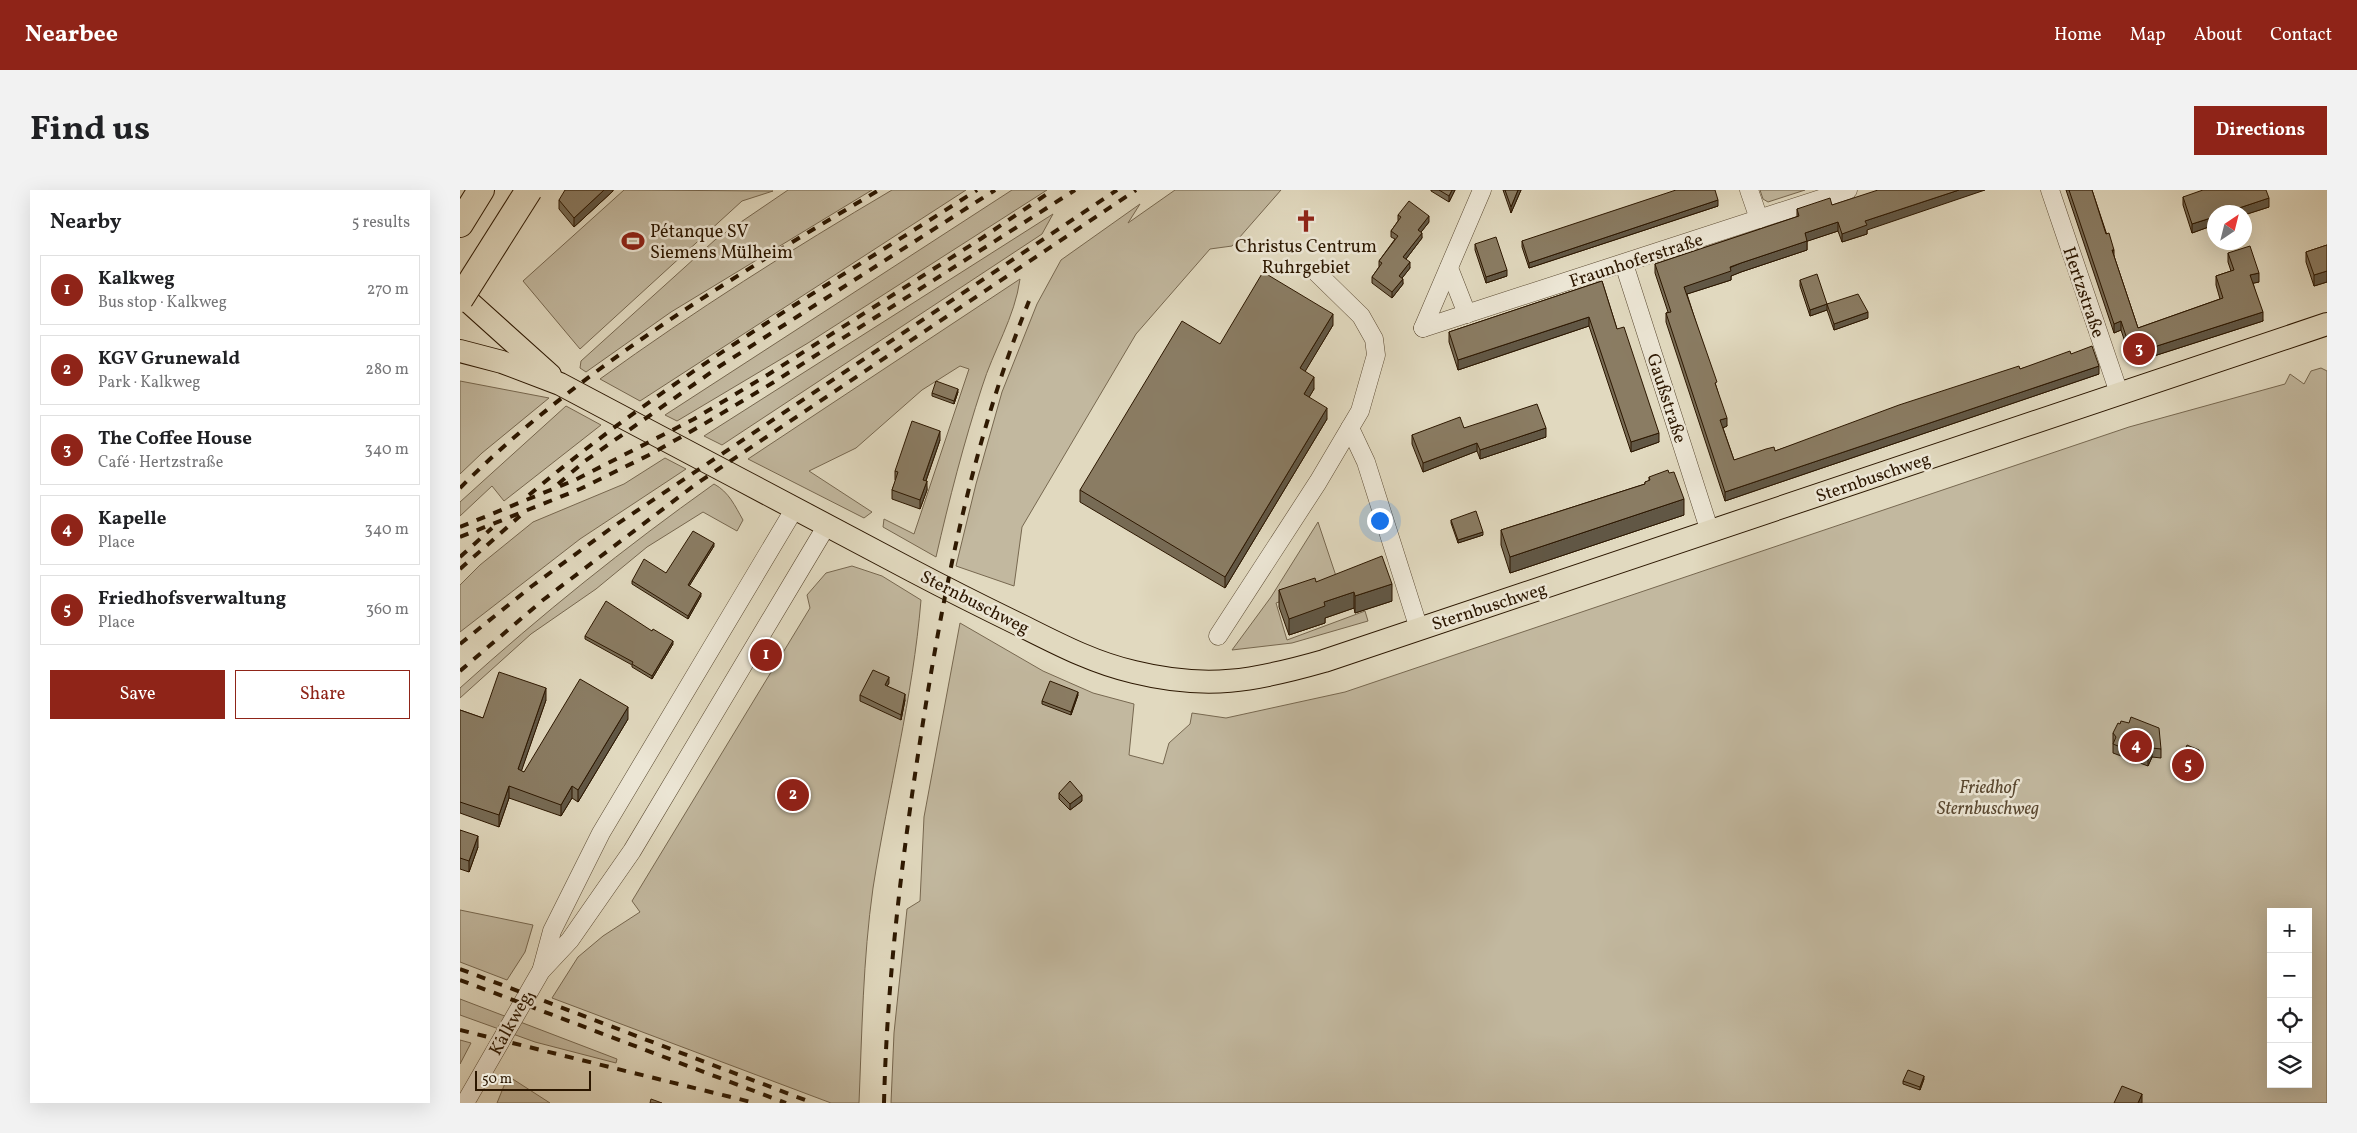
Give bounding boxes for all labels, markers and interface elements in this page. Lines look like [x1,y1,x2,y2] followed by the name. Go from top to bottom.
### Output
[25,18,118,52] text: Nearbee
[2054,23,2102,48] text: Home
[2130,23,2166,48] text: Map
[2194,23,2242,48] text: About
[2270,23,2332,48] text: Contact
[30,106,150,154] text: Find us
[2194,106,2327,155] button: Directions
[2207,205,2252,250] north arrow
[50,208,121,237] text: Nearby
[1293,208,1319,234] church icon: Christus Centrum Ruhrgebiet
[352,212,410,234] text: 5 results
[650,220,793,266] place label: Pétanque SV Siemens Mülheim
[620,228,646,254] sports icon: Pétanque SV Siemens Mülheim
[1566,228,1707,295] street label: Fraunhoferstraße
[1235,235,1377,281] place label: Christus Centrum Ruhrgebiet
[2055,244,2110,341] street label: Hertzstraße
[98,266,175,292] text: Kalkweg
[64,279,70,301] text: 1
[367,279,409,301] text: 270 m
[98,292,227,314] text: Bus stop · Kalkweg
[2123,330,2155,368] pin: 3
[98,346,240,372] text: KGV Grunewald
[1639,350,1692,446] street label: Gaußstraße
[63,359,71,381] text: 2
[365,359,409,381] text: 280 m
[98,372,201,394] text: Park · Kalkweg
[98,426,252,452] text: The Coffee House
[63,439,71,461] text: 3
[365,439,409,461] text: 340 m
[1813,447,1934,510] street label: Sternbuschweg
[98,452,223,474] text: Café · Hertzstraße
[98,506,166,532] text: Kapelle
[1367,508,1393,534] your location
[62,519,72,541] text: 4
[365,519,409,541] text: 340 m
[98,532,135,554] text: Place
[915,565,1033,642] street label: Sternbuschweg
[1429,577,1550,638] street label: Sternbuschweg
[98,586,286,612] text: Friedhofsverwaltung
[63,599,71,621] text: 5
[366,599,409,621] text: 360 m
[98,612,135,634] text: Place
[750,636,782,674] pin: 1
[50,670,225,719] button: Save
[235,670,410,719] button: Share
[2120,727,2152,765] pin: 4
[2172,746,2204,784] pin: 5
[777,776,809,814] pin: 2
[1937,776,2039,822] park label: Friedhof Sternbuschweg
[2267,908,2312,1088] map controls
[2267,908,2312,953] button: +
[2267,953,2312,998] button: −
[484,989,539,1060] street label: Kalkweg
[2267,998,2312,1043] button: locate
[2267,1043,2312,1088] button: layers
[475,1068,591,1091] scale bar
[482,1070,512,1089] text: 50 m

